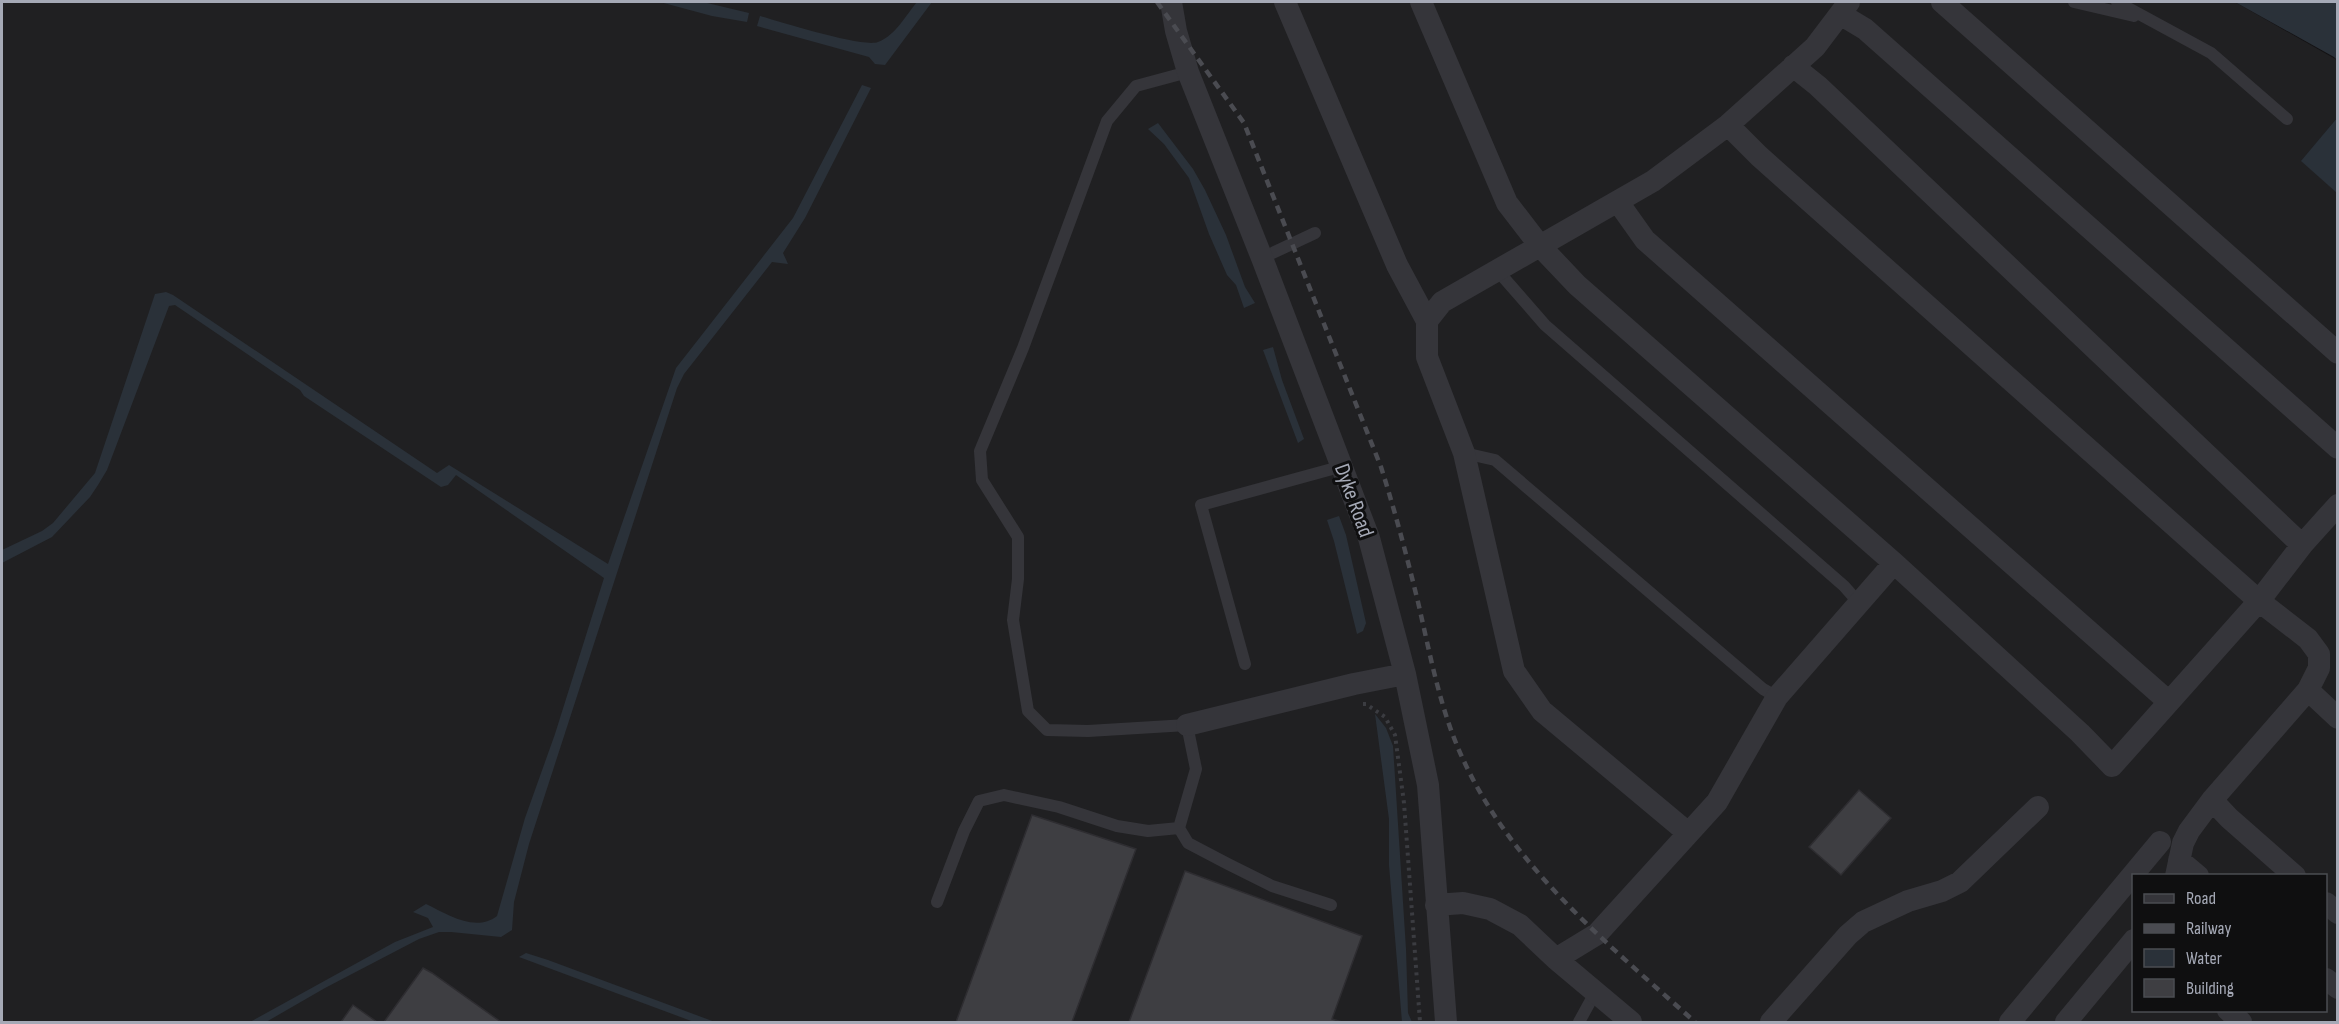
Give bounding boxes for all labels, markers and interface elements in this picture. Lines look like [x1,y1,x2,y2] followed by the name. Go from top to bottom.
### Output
[1328,460,1379,541] street label: Dyke Road
[2132,874,2327,1012] legend
[2186,888,2216,909] text: Road
[2186,918,2231,939] text: Railway
[2186,948,2222,969] text: Water
[2186,978,2234,999] text: Building

